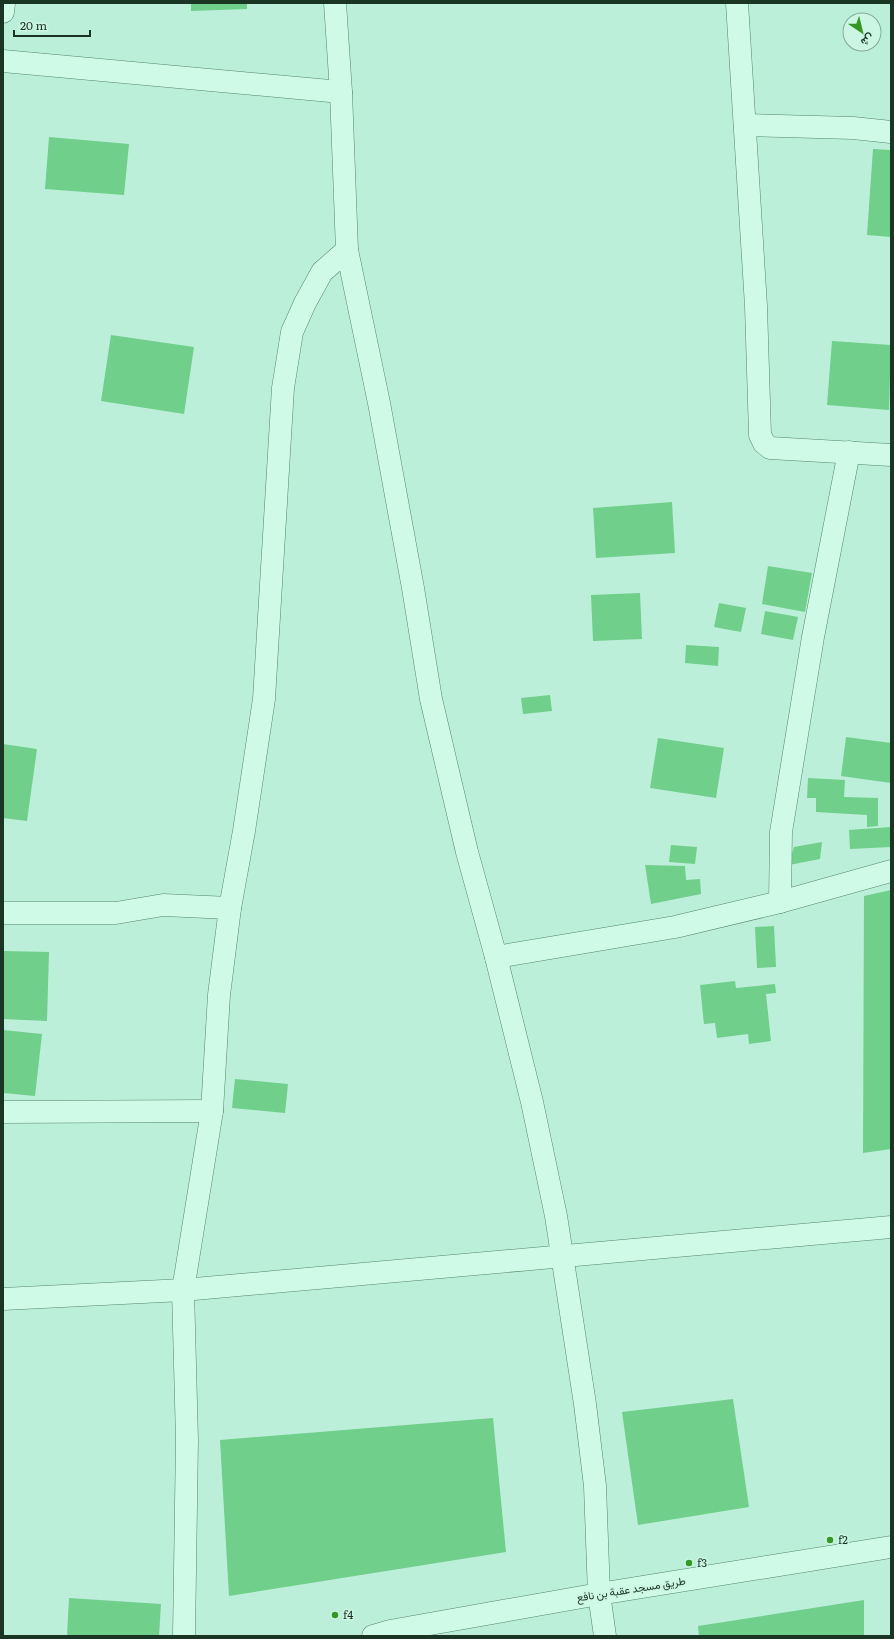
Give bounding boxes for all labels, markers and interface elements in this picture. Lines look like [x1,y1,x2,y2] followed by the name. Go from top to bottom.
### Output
[14,12,90,38] scale bar
[842,12,882,52] north arrow
[20,16,47,34] text: 20 m
[858,31,878,51] text: ش
[838,1531,848,1547] place label: f2
[825,1535,835,1545] marker: f2
[697,1554,707,1570] place label: f3
[684,1558,694,1568] marker: f3
[575,1571,687,1606] street label: طريق مسجد عقبة بن نافع
[343,1606,353,1622] place label: f4
[330,1610,340,1620] marker: f4

